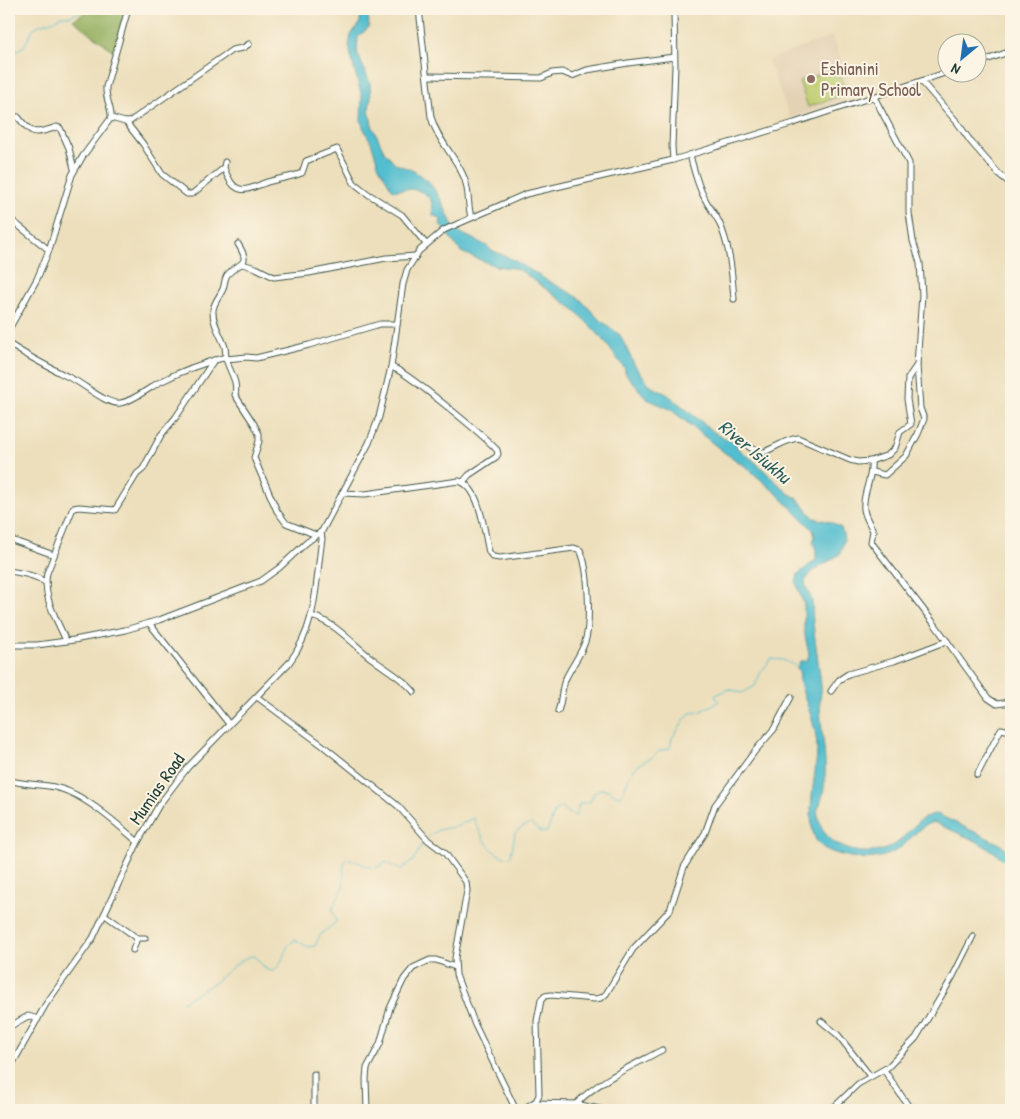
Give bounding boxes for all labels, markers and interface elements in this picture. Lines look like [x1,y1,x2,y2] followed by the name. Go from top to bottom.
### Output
[938,32,988,82] north arrow
[821,56,921,102] place label: Eshianini Primary School
[947,59,963,80] text: N
[805,73,817,85] marker: Eshianini Primary School
[713,413,798,490] water label: River Isiukhu
[123,748,190,829] street label: Mumias Road

